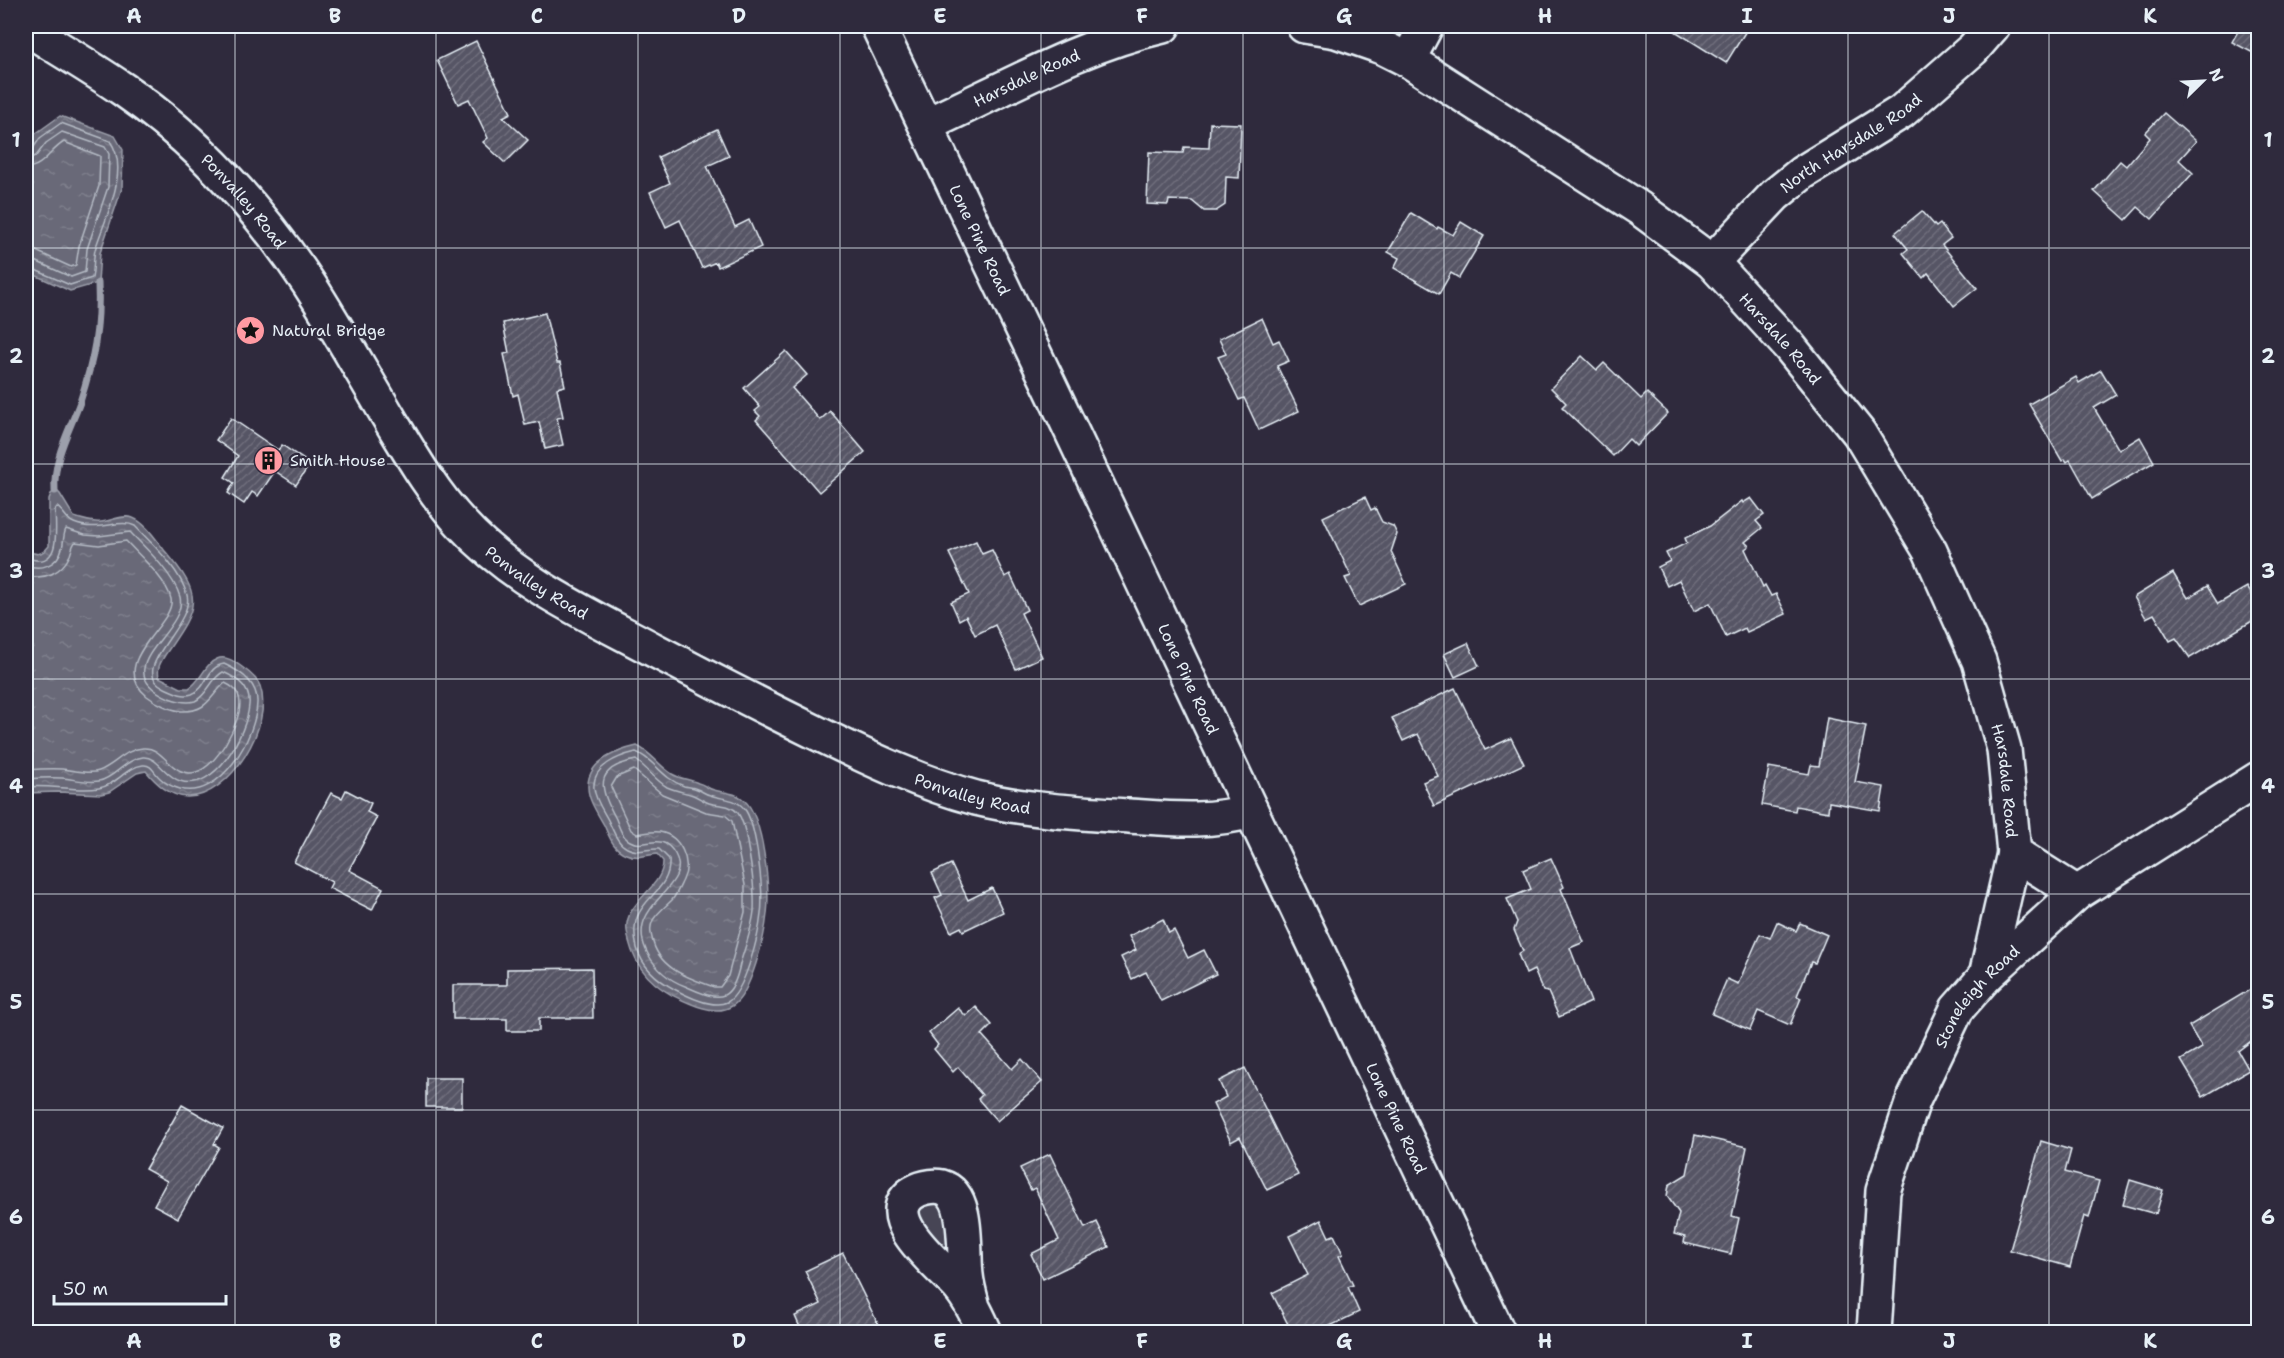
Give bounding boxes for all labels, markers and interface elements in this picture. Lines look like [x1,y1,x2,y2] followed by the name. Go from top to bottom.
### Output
[126,3,142,29] text: A
[329,3,341,29] text: B
[531,3,543,29] text: C
[732,3,746,29] text: D
[933,3,947,29] text: E
[1136,3,1148,29] text: F
[1336,3,1352,29] text: G
[1538,3,1552,29] text: H
[1741,3,1753,29] text: I
[1943,3,1956,29] text: J
[2143,3,2157,29] text: K
[970,44,1083,112] street label: Harsdale Road
[2173,51,2233,111] north arrow
[2204,65,2228,85] text: N
[1775,88,1926,197] street label: North Harsdale Road
[11,127,21,153] text: 1
[2263,127,2273,153] text: 1
[197,149,291,253] street label: Ponvalley Road
[945,181,1016,299] street label: Lone Pine Road
[1735,288,1826,389] street label: Harsdale Road
[235,314,267,346] place icon: Natural Bridge
[272,320,386,341] place label: Natural Bridge
[9,343,23,369] text: 2
[2261,343,2275,369] text: 2
[253,444,285,476] building icon: Smith House
[290,450,386,471] place label: Smith House
[481,541,592,624] street label: Ponvalley Road
[9,558,23,584] text: 3
[2261,558,2275,584] text: 3
[1153,620,1224,738] street label: Lone Pine Road
[1987,721,2023,839] street label: Harsdale Road
[911,768,1032,818] street label: Ponvalley Road
[9,773,23,799] text: 4
[2261,773,2275,799] text: 4
[1930,940,2024,1051] street label: Stoneleigh Road
[10,989,22,1015] text: 5
[2262,989,2274,1015] text: 5
[1361,1059,1432,1177] street label: Lone Pine Road
[9,1204,23,1230] text: 6
[2261,1204,2275,1230] text: 6
[54,1268,226,1306] scale bar
[63,1277,108,1301] text: 50 m
[126,1328,142,1354] text: A
[329,1328,341,1354] text: B
[531,1328,543,1354] text: C
[732,1328,746,1354] text: D
[933,1328,947,1354] text: E
[1136,1328,1148,1354] text: F
[1336,1328,1352,1354] text: G
[1538,1328,1552,1354] text: H
[1741,1328,1753,1354] text: I
[1943,1328,1956,1354] text: J
[2143,1328,2157,1354] text: K

